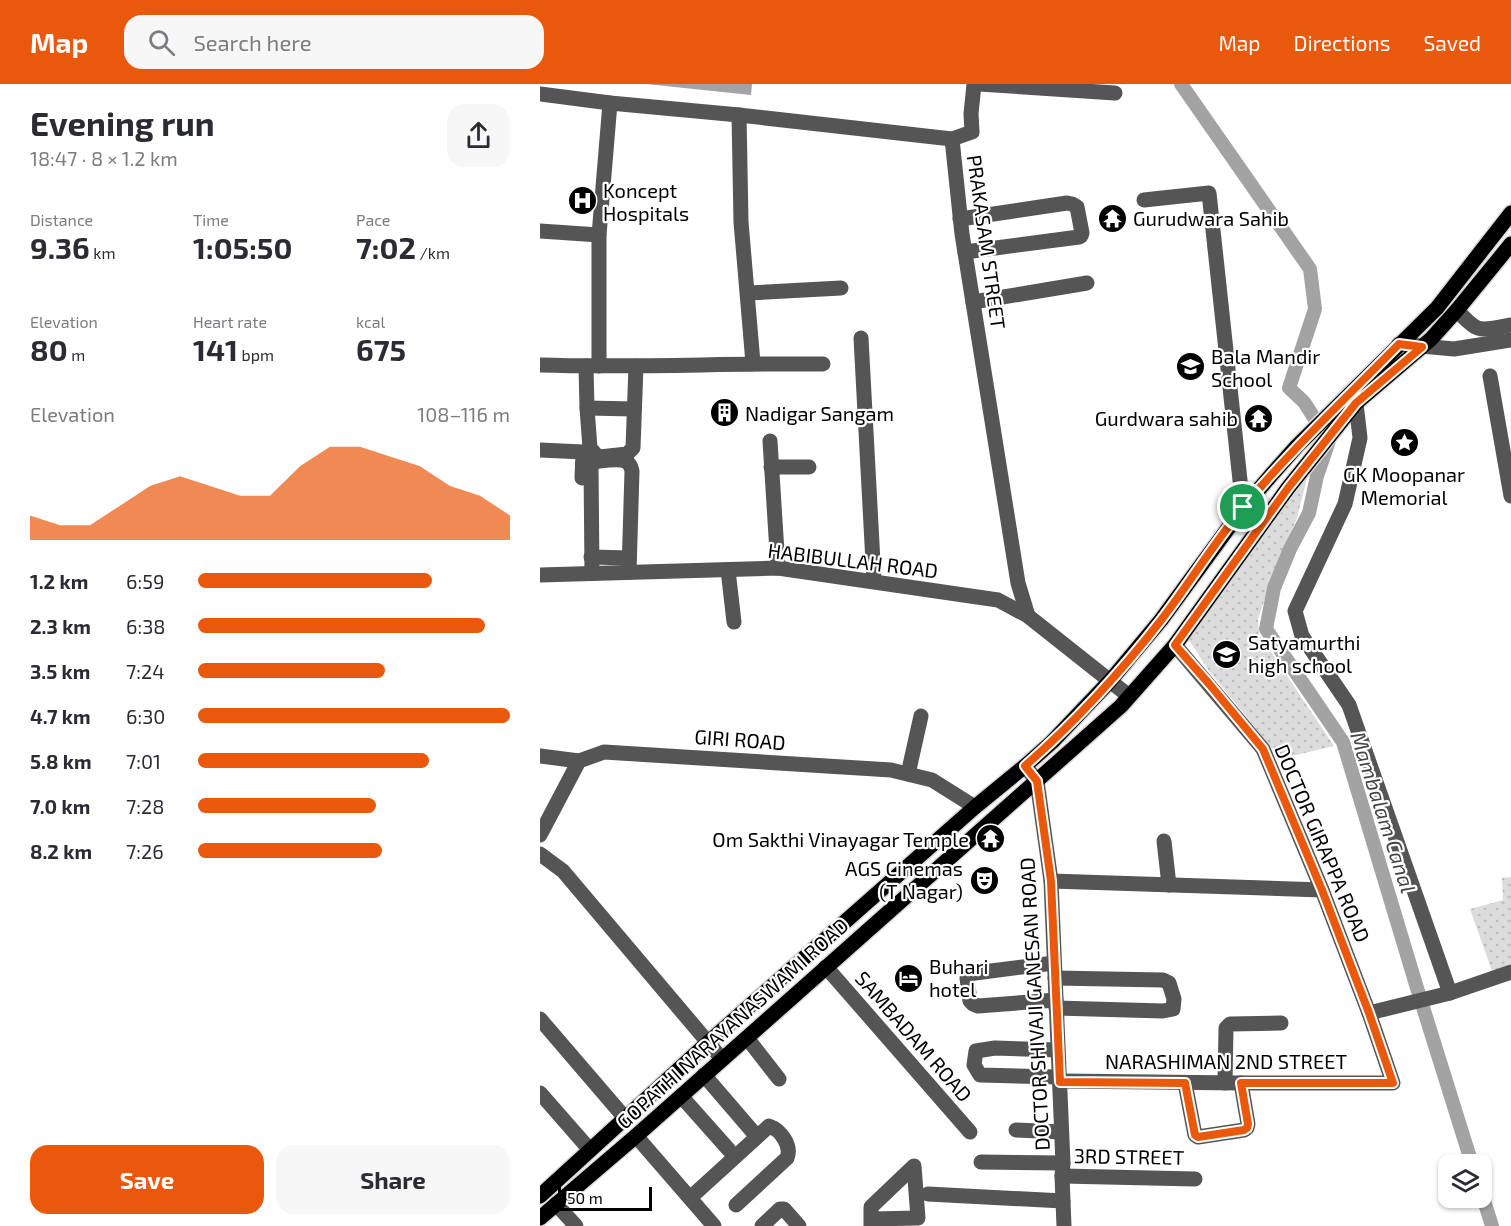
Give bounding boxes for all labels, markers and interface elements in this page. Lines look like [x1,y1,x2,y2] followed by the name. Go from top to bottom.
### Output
[124,15,544,69] search box
[30,25,88,59] text: Map
[145,26,178,59] icon: search
[193,29,312,55] text: Search here
[1218,30,1261,55] text: Map
[1294,30,1390,55] text: Directions
[1423,30,1481,55] text: Saved
[30,103,215,143] text: Evening run
[447,104,510,167] button: share
[30,146,178,170] text: 18:47 · 8 × 1.2 km
[963,153,1011,331] street label: PRAKASAM STREET
[603,178,689,225] place label: Koncept Hospitals
[566,185,598,217] hospital icon: Koncept Hospitals
[1096,202,1128,234] temple icon: Gurudwara Sahib
[1133,206,1289,230] place label: Gurudwara Sahib
[30,210,93,229] text: Distance
[193,210,229,229] text: Time
[356,210,390,229] text: Pace
[30,229,90,265] text: 9.36
[193,229,292,265] text: 1:05:50
[356,229,416,265] text: 7:02
[90,243,115,262] text: km
[416,243,450,262] text: /km
[30,312,98,331] text: Elevation
[193,312,267,331] text: Heart rate
[356,312,385,331] text: kcal
[30,331,68,367] text: 80
[193,331,238,367] text: 141
[356,331,406,367] text: 675
[1211,344,1320,391] place label: Bala Mandir School
[68,345,85,364] text: m
[238,345,274,364] text: bpm
[1174,351,1206,383] school or university icon: Bala Mandir School
[708,397,740,429] building icon: Nadigar Sangam
[745,401,894,425] place label: Nadigar Sangam
[30,402,115,426] text: Elevation
[417,402,510,426] text: 108–116 m
[1243,402,1275,434] temple icon: Gurdwara sahib
[1095,406,1238,430] place label: Gurdwara sahib
[1388,427,1420,459] place icon: GK Moopanar Memorial
[1343,462,1465,509] place label: GK Moopanar Memorial
[1217,481,1268,532] pin
[1226,490,1259,523] icon: arrive
[767,538,939,582] street label: HABIBULLAH ROAD
[30,569,88,593] text: 1.2 km
[126,569,164,593] text: 6:59
[30,614,91,638] text: 2.3 km
[126,614,165,638] text: 6:38
[1248,630,1360,677] place label: Satyamurthi high school
[1211,638,1243,670] school or university icon: Satyamurthi high school
[30,659,90,683] text: 3.5 km
[126,659,165,683] text: 7:24
[30,704,91,728] text: 4.7 km
[126,704,165,728] text: 6:30
[694,724,786,754] street label: GIRI ROAD
[1346,728,1422,896] water label: Mambalam Canal
[1270,740,1376,946] street label: DOCTOR GIRAPPA ROAD
[30,749,92,773] text: 5.8 km
[126,749,161,773] text: 7:01
[30,794,90,818] text: 7.0 km
[126,794,164,818] text: 7:28
[974,823,1006,855] temple icon: Om Sakthi Vinayagar Temple
[712,827,969,851] place label: Om Sakthi Vinayagar Temple
[30,839,92,863] text: 8.2 km
[126,839,164,863] text: 7:26
[845,856,963,903] place label: AGS Cinemas (T Nagar)
[1014,857,1054,1151] street label: DOCTOR SHIVAJI GANESAN ROAD
[968,864,1000,896] theatre icon: AGS Cinemas (T Nagar)
[611,913,853,1133] street label: GOPATHI NARAYANASWAMI ROAD
[929,954,988,1001] place label: Buhari hotel
[892,962,924,994] hotel icon: Buhari hotel
[851,966,977,1106] street label: SAMBADAM ROAD
[1105,1049,1347,1073] street label: NARASHIMAN 2ND STREET
[1074,1143,1185,1169] street label: 3RD STREET
[30,1145,264,1214] button: Save
[276,1145,510,1214] button: Share
[1438,1154,1492,1208] map controls
[1438,1154,1492,1208] button: layers
[558,1184,652,1212] scale bar
[567,1188,603,1207] text: 50 m

